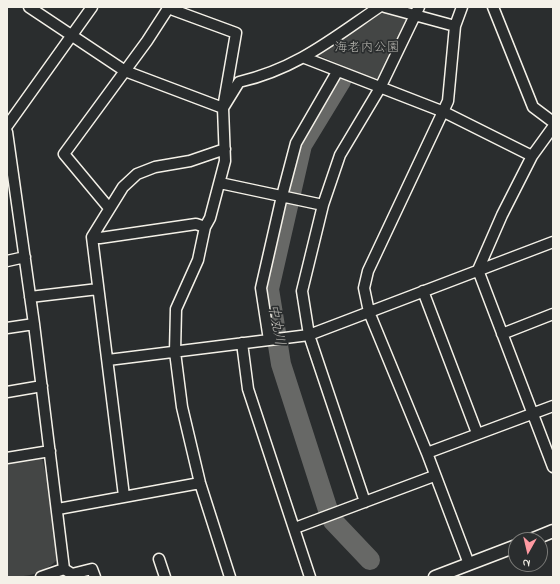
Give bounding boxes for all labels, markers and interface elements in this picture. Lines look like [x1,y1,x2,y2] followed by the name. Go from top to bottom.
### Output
[335,41,399,57] park label: 海老内公園
[263,303,287,347] water label: 中丸川
[508,532,548,572] north arrow
[522,554,531,571] text: N

